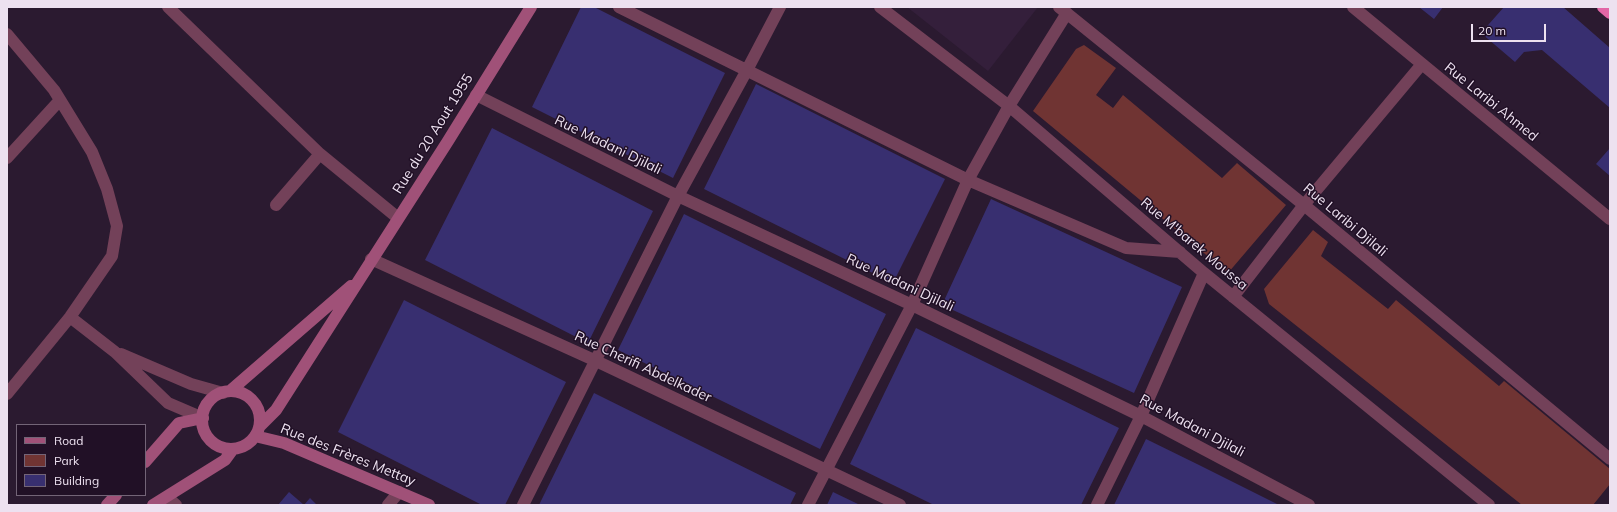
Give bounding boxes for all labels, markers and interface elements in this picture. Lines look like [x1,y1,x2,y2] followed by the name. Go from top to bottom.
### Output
[1473,16,1548,42] scale bar
[1478,23,1506,38] text: 20 m
[1441,59,1541,145] street label: Rue Laribi Ahmed
[389,71,477,197] street label: Rue du 20 Aout 1955
[552,112,664,178] street label: Rue Madani Djilali
[1300,180,1390,260] street label: Rue Laribi Djilali
[1137,194,1251,294] street label: Rue M'barek Moussa
[843,251,957,315] street label: Rue Madani Djilali
[572,328,714,406] street label: Rue Cherifi Abdelkader
[1136,391,1248,461] street label: Rue Madani Djilali
[278,420,418,490] street label: Rue des Frères Mettay
[16,424,146,496] legend
[54,433,83,448] text: Road
[54,453,79,468] text: Park
[54,473,99,488] text: Building

